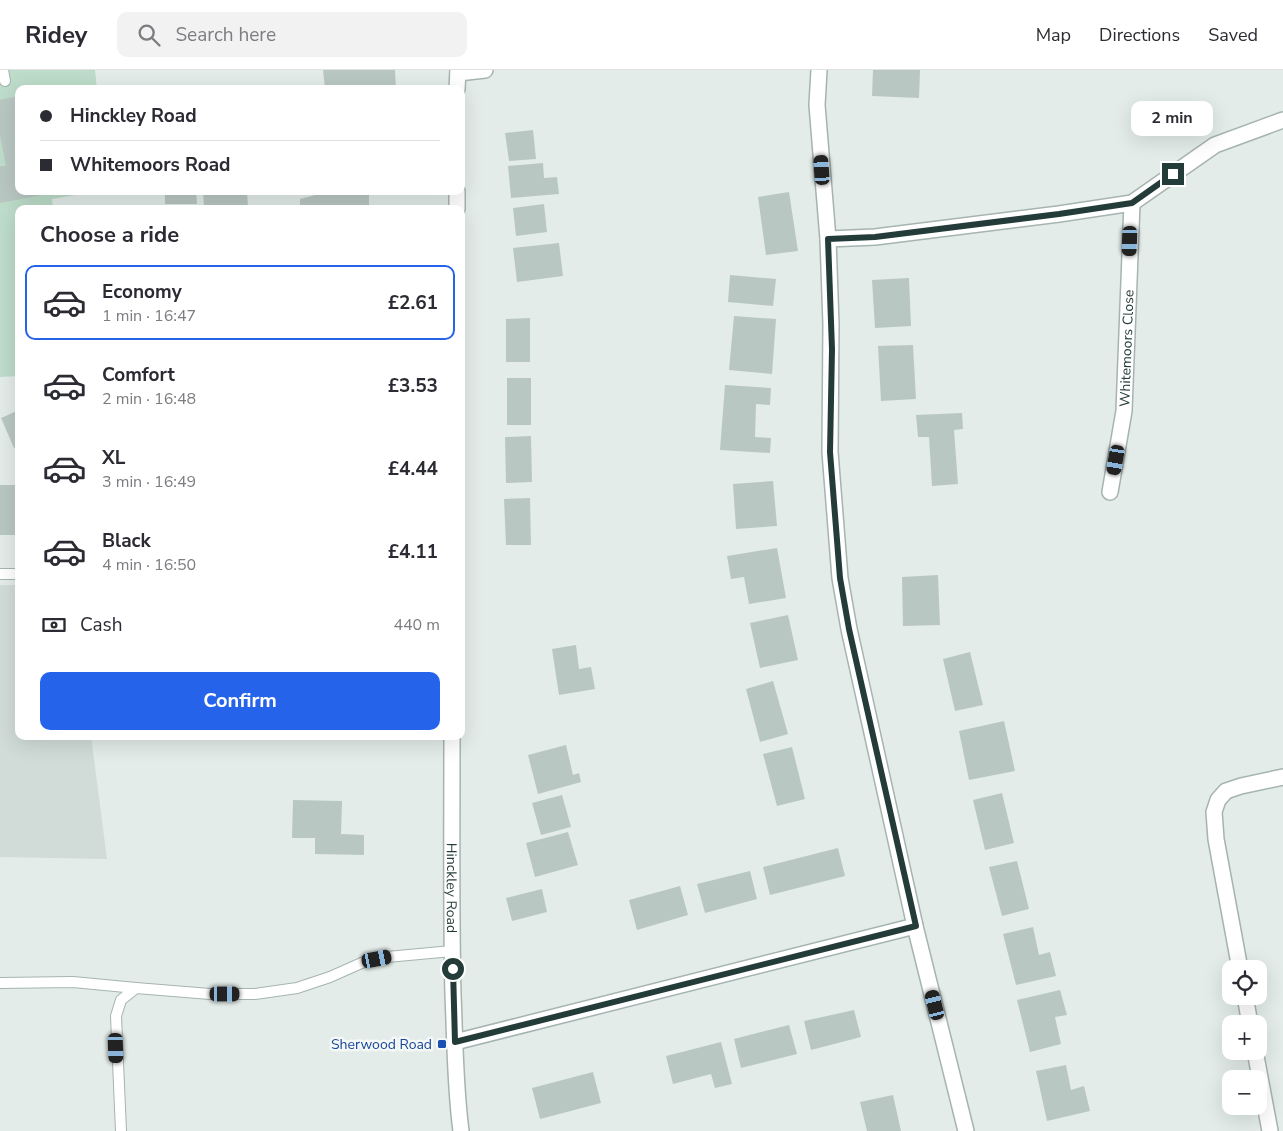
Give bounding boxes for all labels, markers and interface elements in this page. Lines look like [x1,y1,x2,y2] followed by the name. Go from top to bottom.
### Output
[117,12,467,57] search box
[25,19,87,51] text: Ridey
[135,21,163,49] icon: search
[175,22,276,48] text: Search here
[1036,23,1071,47] text: Map
[1099,23,1180,47] text: Directions
[1208,23,1258,47] text: Saved
[1132,102,1214,136] callout: 2 min
[70,103,197,129] text: Hinckley Road
[1151,107,1193,129] text: 2 min
[70,152,230,178] text: Whitemoors Road
[813,155,830,185] car
[1162,163,1184,185] route end
[40,220,179,250] text: Choose a ride
[1121,226,1138,256] car
[102,279,182,305] text: Economy
[42,280,87,325] icon: car
[1115,289,1138,407] street label: Whitemoors Close
[388,290,438,316] text: £2.61
[102,305,196,327] text: 1 min · 16:47
[102,362,175,388] text: Comfort
[42,363,87,408] icon: car
[388,373,438,399] text: £3.53
[102,388,196,410] text: 2 min · 16:48
[1106,444,1125,476] car
[102,445,125,471] text: XL
[42,446,87,491] icon: car
[388,456,438,482] text: £4.44
[102,471,196,493] text: 3 min · 16:49
[102,528,151,554] text: Black
[42,529,87,574] icon: car
[388,539,438,565] text: £4.11
[102,554,196,576] text: 4 min · 16:50
[40,611,68,639] icon: cash
[80,612,122,638] text: Cash
[393,614,440,636] text: 440 m
[40,672,440,730] button: Confirm
[442,843,462,933] street label: Hinckley Road
[360,949,393,969] car
[442,958,464,980] route start
[1222,960,1267,1115] map controls
[1222,960,1267,1005] button: locate
[210,987,240,1002] car
[924,989,945,1021] car
[1222,1015,1267,1060] button: +
[107,1033,124,1063] car
[331,1035,432,1054] place label: Sherwood Road
[436,1038,448,1050] marker: Sherwood Road
[1222,1070,1267,1115] button: −

